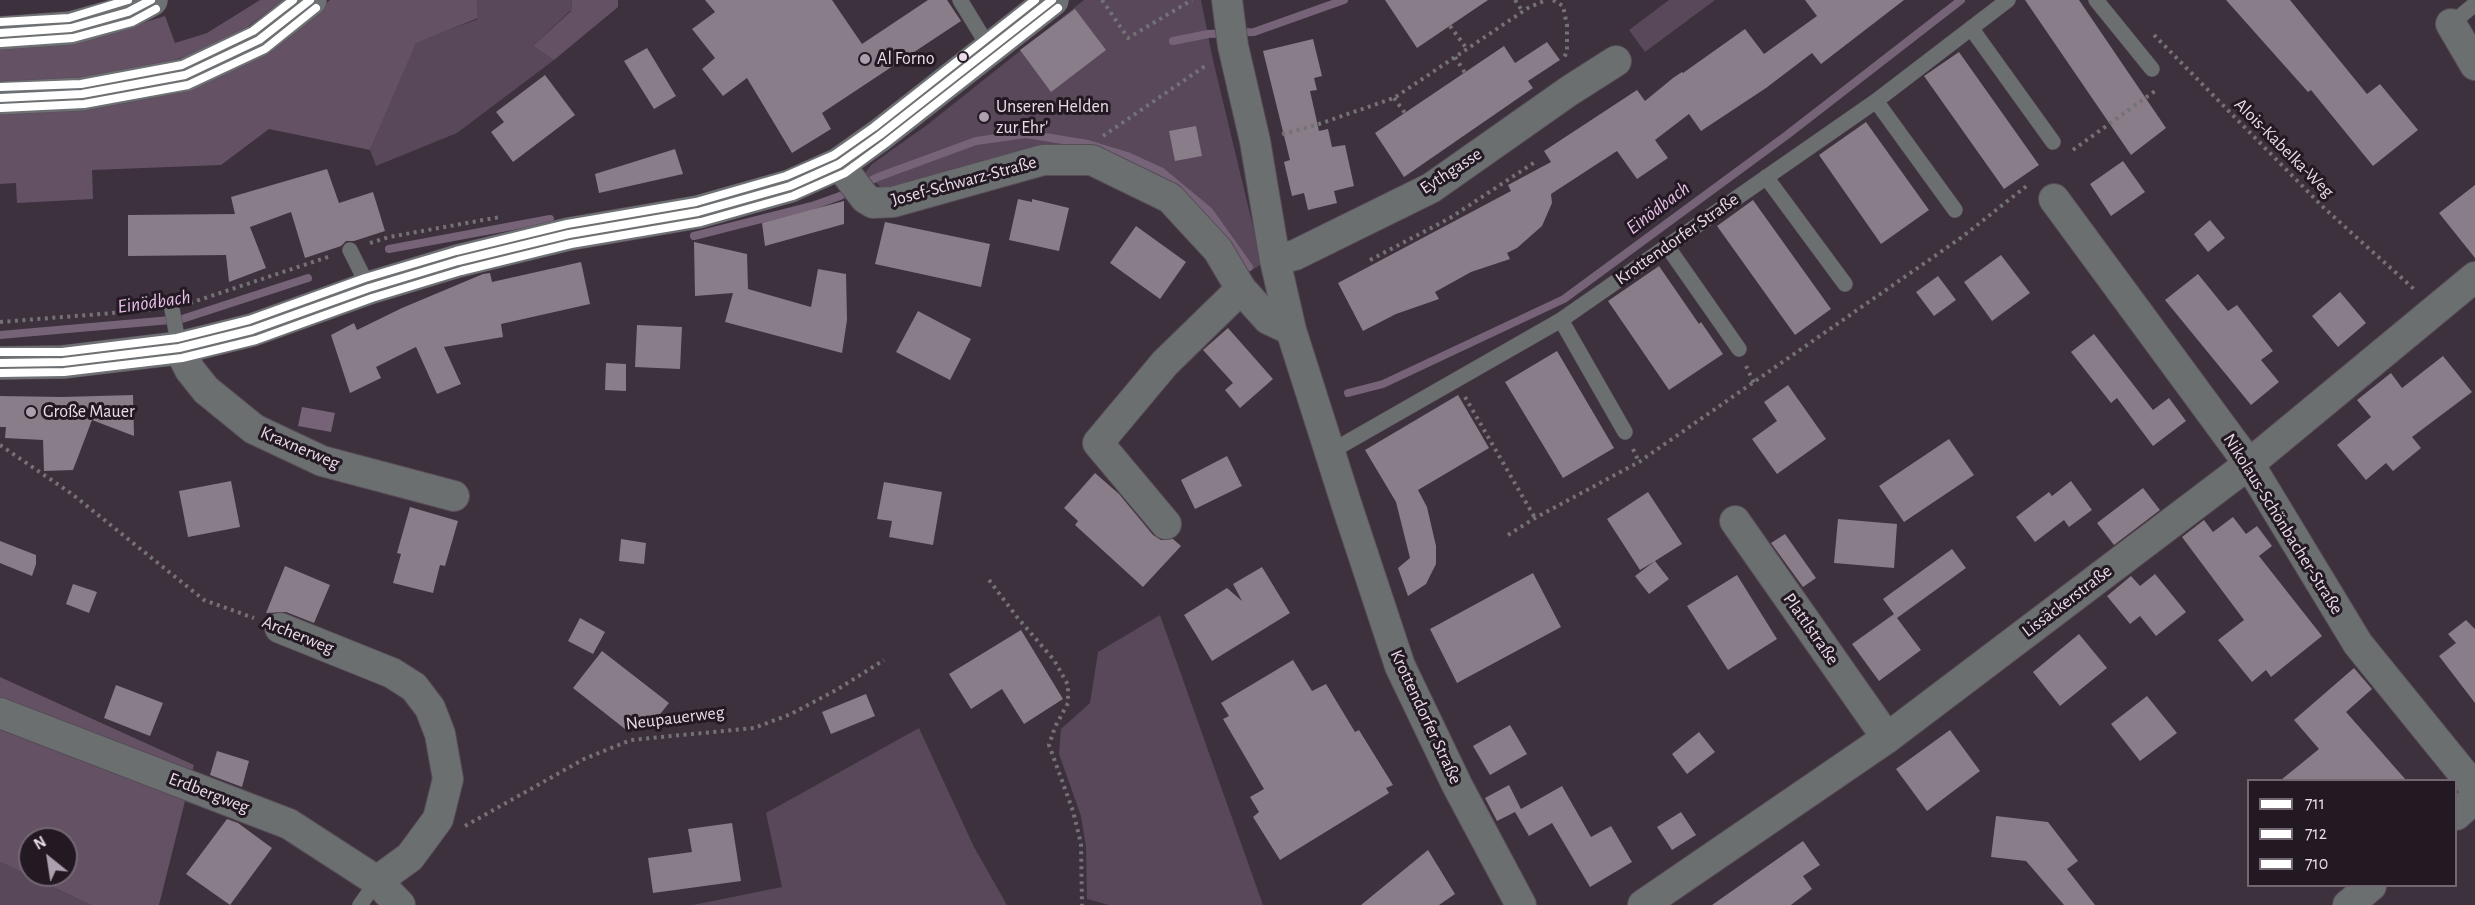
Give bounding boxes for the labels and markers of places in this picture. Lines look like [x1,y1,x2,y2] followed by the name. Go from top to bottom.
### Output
[877,48,935,70] place label: Al Forno
[957,51,969,63] unlabelled marker
[858,52,872,66] marker: Al Forno
[996,96,1109,138] place label: Unseren Helden zur Ehr'
[977,110,991,124] marker: Unseren Helden zur Ehr'
[43,401,135,423] place label: Große Mauer
[24,405,38,419] marker: Große Mauer

